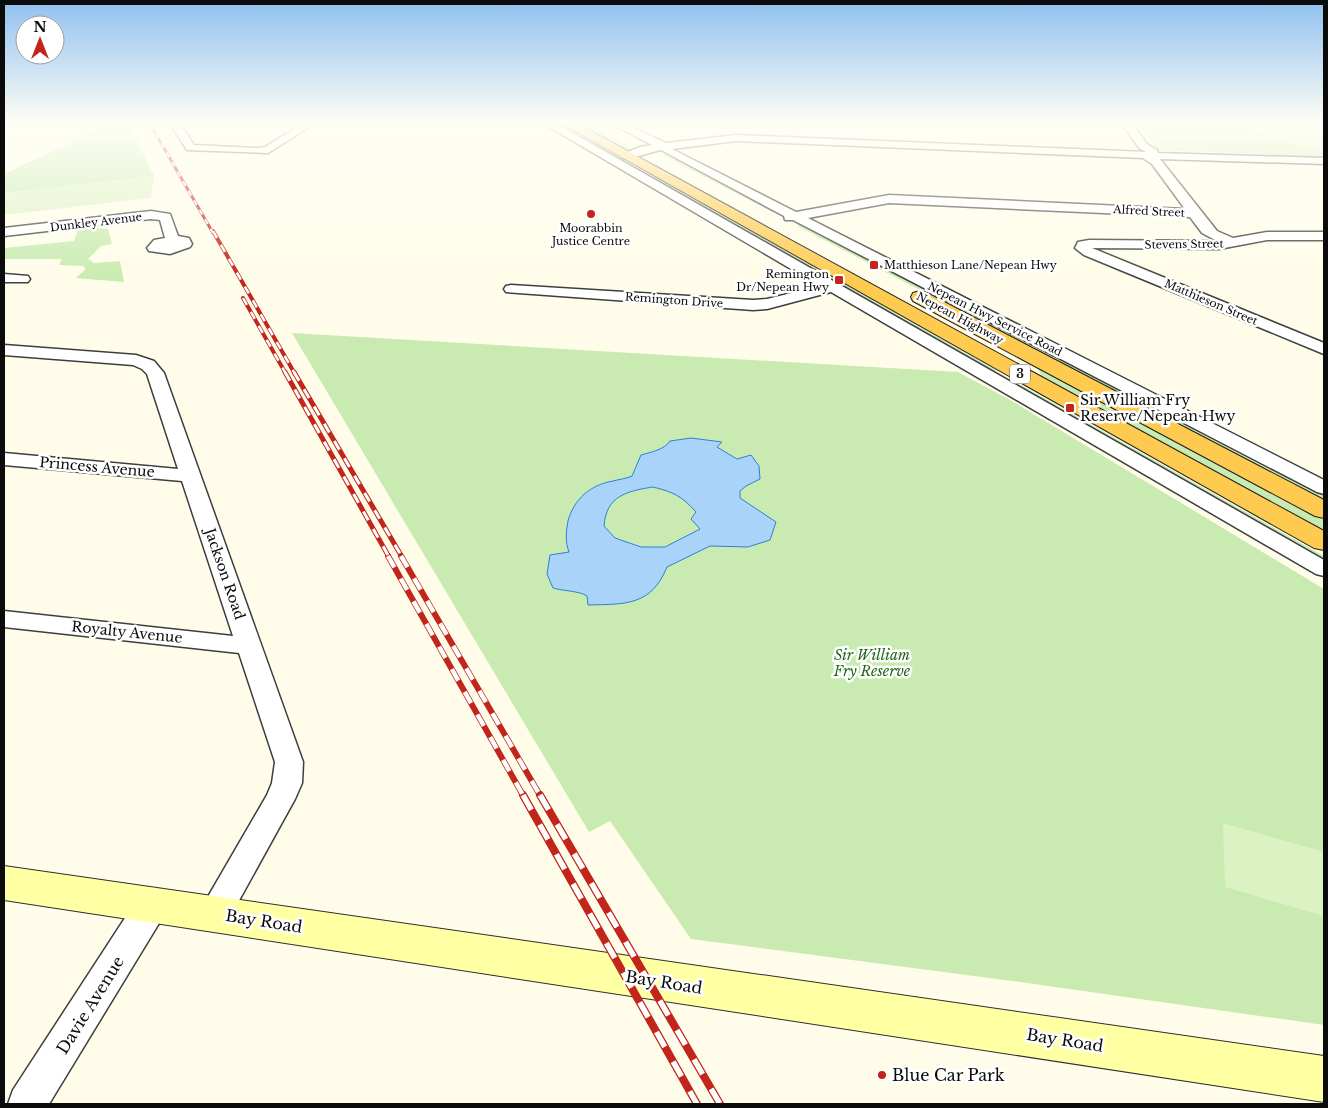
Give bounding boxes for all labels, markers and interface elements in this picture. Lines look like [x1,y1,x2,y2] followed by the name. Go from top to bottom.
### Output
[15,15,65,65] north arrow
[33,18,47,36] text: N
[1112,202,1186,220] street label: Alfred Street
[585,208,597,220] marker: Moorabbin Justice Centre
[49,209,143,235] street label: Dunkley Avenue
[550,221,630,248] place label: Moorabbin Justice Centre
[1144,236,1224,252] street label: Stevens Street
[884,258,1057,272] place label: Matthieson Lane/Nepean Hwy
[868,259,880,271] marker: Matthieson Lane/Nepean Hwy
[736,267,829,294] place label: Remington Dr/Nepean Hwy
[833,274,845,286] marker: Remington Dr/Nepean Hwy
[1162,276,1261,328] street label: Matthieson Street
[925,279,1065,359] street label: Nepean Hwy Service Road
[914,289,1006,347] street label: Nepean Highway
[625,290,723,310] street label: Remington Drive
[1010,364,1030,384] road number: 3
[1080,391,1235,425] place label: Sir William Fry Reserve/Nepean Hwy
[1064,402,1076,414] marker: Sir William Fry Reserve/Nepean Hwy
[39,453,155,481] street label: Princess Avenue
[200,524,249,623] street label: Jackson Road
[71,617,183,647] street label: Royalty Avenue
[833,646,911,680] park label: Sir William Fry Reserve
[224,905,304,937] street label: Bay Road
[52,952,128,1058] street label: Davie Avenue
[624,966,704,998] street label: Bay Road
[1025,1024,1105,1056] street label: Bay Road
[892,1065,1005,1085] place label: Blue Car Park
[876,1069,888,1081] marker: Blue Car Park

